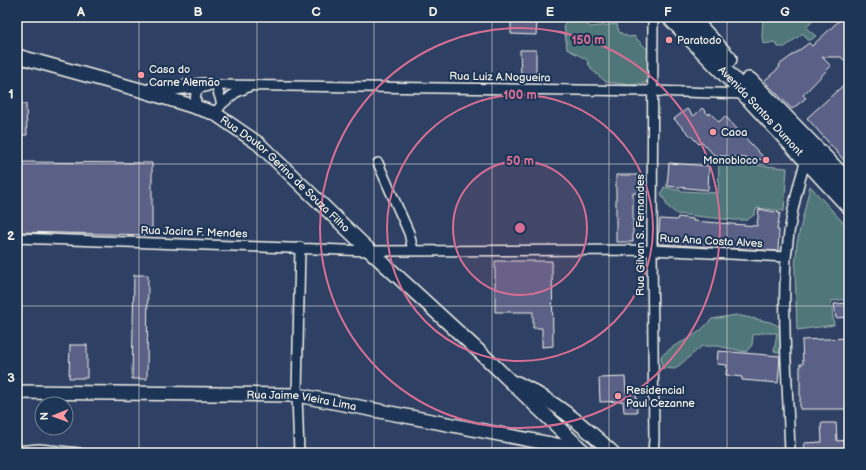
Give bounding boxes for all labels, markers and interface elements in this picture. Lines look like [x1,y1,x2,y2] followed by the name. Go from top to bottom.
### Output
[76,4,85,20] text: A
[193,4,203,20] text: B
[311,4,321,20] text: C
[428,4,438,20] text: D
[546,4,555,20] text: E
[664,4,672,20] text: F
[780,4,790,20] text: G
[572,33,604,48] text: 150 m
[677,34,722,47] place label: Paratodo
[664,35,674,45] marker: Paratodo
[149,63,220,89] place label: Casa do Carne Alemão
[716,63,807,159] street label: Avenida Santos Dumont
[136,70,146,80] marker: Casa do Carne Alemão
[449,70,551,84] street label: Rua Luiz A.Nogueira
[8,86,14,102] text: 1
[503,88,537,103] text: 100 m
[218,113,353,235] street label: Rua Doutor Gerino de Souza Filho
[721,126,748,139] place label: Caoa
[708,127,718,137] marker: Caoa
[506,154,534,169] text: 50 m
[703,154,758,167] place label: Monobloco
[761,155,771,165] marker: Monobloco
[634,173,647,296] street label: Rua Gilvan S. Fernandes
[513,221,527,235] centre of rings
[140,224,248,240] street label: Rua Jacira F. Mendes
[7,228,15,244] text: 2
[659,232,763,250] street label: Rua Ana Costa Alves
[7,370,15,386] text: 3
[626,384,695,410] place label: Residencial Paul Cezanne
[246,388,358,413] street label: Rua Jaime Vieira Lima
[613,391,623,401] marker: Residencial Paul Cezanne
[34,396,74,436] north arrow
[38,412,51,420] text: N

